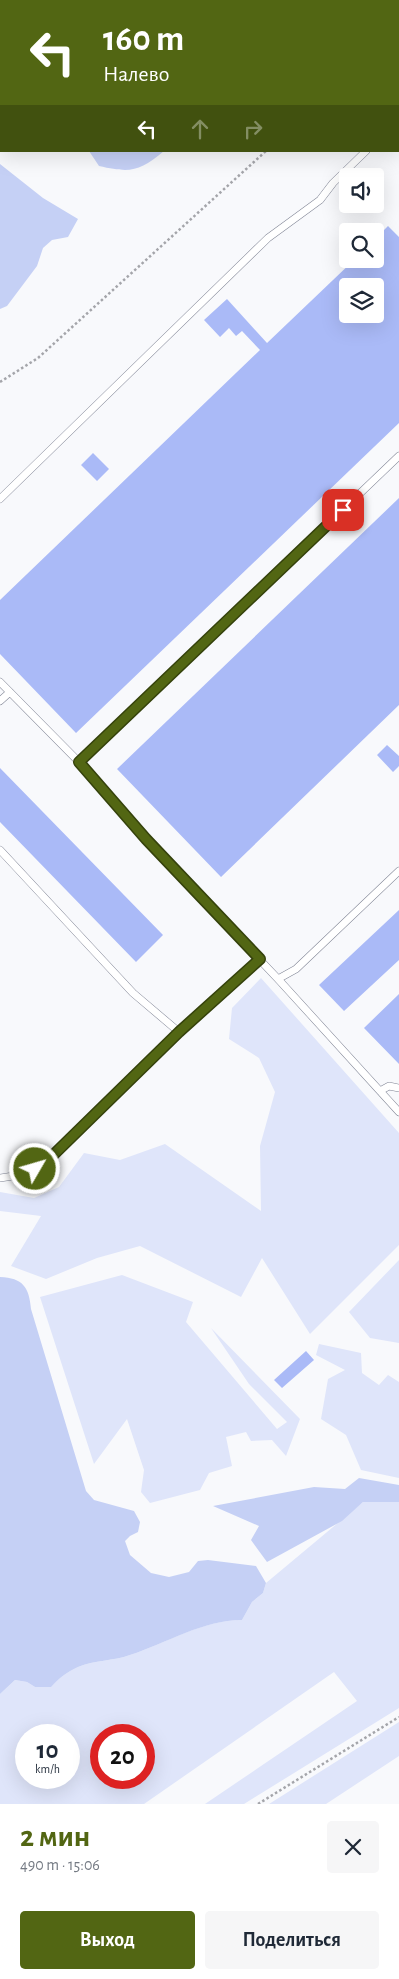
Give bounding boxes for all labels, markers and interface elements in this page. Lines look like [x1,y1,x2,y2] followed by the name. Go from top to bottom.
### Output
[20,20,85,85] icon: left
[103,22,184,57] text: 160 m
[103,63,169,85] text: Налево
[133,115,161,143] icon: left
[186,115,214,143] icon: ahead
[239,115,267,143] icon: right
[339,168,384,323] map controls
[339,168,384,213] button: sound
[339,223,384,268] button: search
[339,278,384,323] button: layers
[322,489,364,531] pin
[329,496,357,524] icon: arrive
[8,1142,60,1194] position arrow
[90,1724,155,1789] speed limit sign: 20
[36,1738,59,1763] text: 10
[35,1763,60,1775] text: km/h
[327,1821,379,1873] button: close
[20,1822,90,1852] text: 2 мин
[20,1857,100,1873] text: 490 m · 15:06
[20,1911,195,1969] button: Выход
[205,1911,379,1969] button: Поделиться

